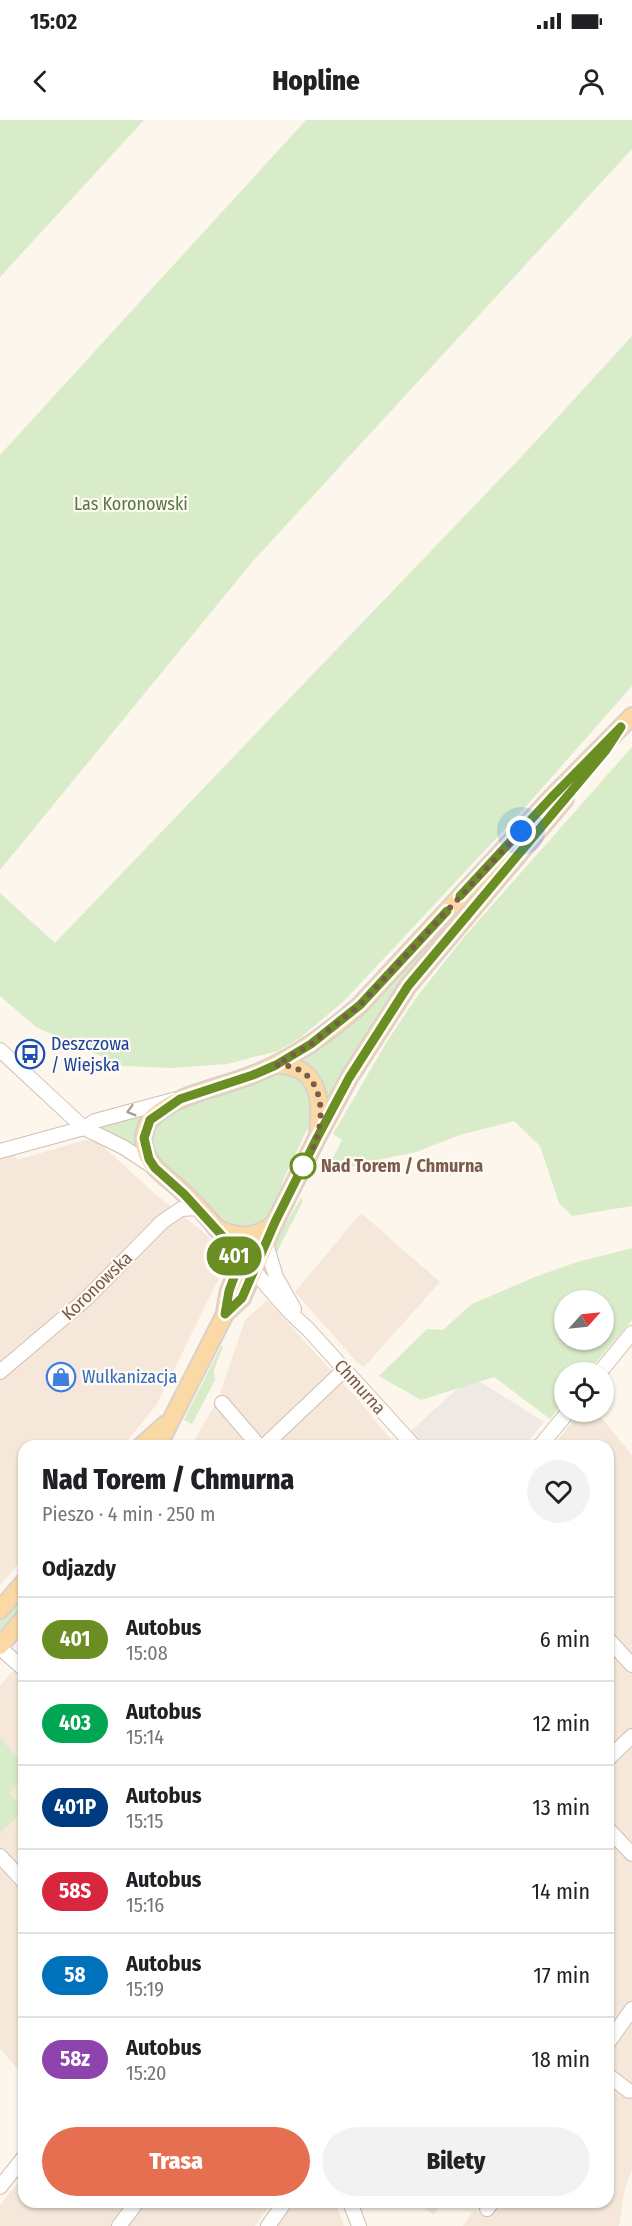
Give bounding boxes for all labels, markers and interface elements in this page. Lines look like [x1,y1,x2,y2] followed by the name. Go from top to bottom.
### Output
[30,8,77,35] text: 15:02
[24,65,57,98] icon: back
[272,65,360,97] text: Hopline
[575,65,608,98] icon: person
[74,493,188,515] park label: Las Koronowski
[506,816,536,846] your location
[51,1033,130,1076] place label: Deszczowa / Wiejska
[14,1038,46,1070] bus stop icon: Deszczowa / Wiejska
[126,1104,137,1116] one-way arrow
[290,1153,316,1179] marker: Nad Torem / Chmurna
[321,1155,483,1177] place label: Nad Torem / Chmurna
[200,1236,268,1276] line badge: 401
[219,1243,249,1269] text: 401
[57,1247,137,1325] street label: Koronowska
[554,1290,614,1350] north arrow
[554,1290,614,1422] map controls
[330,1355,390,1419] street label: Chmurna
[45,1361,77,1393] shop icon: Wulkanizacja
[554,1362,614,1422] button: locate
[82,1366,177,1388] place label: Wulkanizacja
[527,1460,590,1523] button: heart
[42,1463,294,1496] text: Nad Torem / Chmurna
[42,1502,215,1526] text: Pieszo · 4 min · 250 m
[42,1555,116,1582] text: Odjazdy
[126,1614,201,1641] text: Autobus
[60,1626,90,1652] text: 401
[540,1626,590,1653] text: 6 min
[126,1641,168,1665] text: 15:08
[126,1698,201,1725] text: Autobus
[59,1710,91,1736] text: 403
[532,1710,590,1737] text: 12 min
[126,1725,164,1749] text: 15:14
[126,1782,202,1809] text: Autobus
[54,1794,96,1820] text: 401P
[532,1794,590,1821] text: 13 min
[126,1809,164,1833] text: 15:15
[126,1866,201,1893] text: Autobus
[59,1878,91,1904] text: 58S
[532,1878,590,1905] text: 14 min
[126,1893,164,1917] text: 15:16
[126,1950,201,1977] text: Autobus
[64,1962,86,1988] text: 58
[533,1962,590,1989] text: 17 min
[126,1977,164,2001] text: 15:19
[126,2034,201,2061] text: Autobus
[60,2046,90,2072] text: 58z
[531,2046,590,2073] text: 18 min
[126,2061,166,2085] text: 15:20
[42,2127,310,2196] button: Trasa
[322,2127,590,2196] button: Bilety

